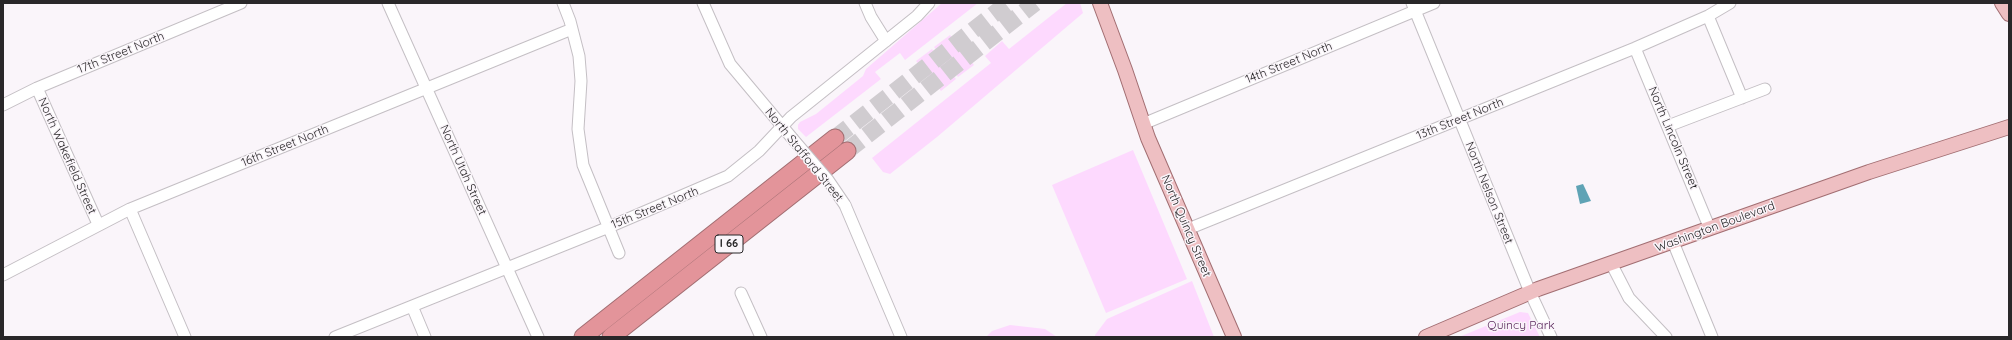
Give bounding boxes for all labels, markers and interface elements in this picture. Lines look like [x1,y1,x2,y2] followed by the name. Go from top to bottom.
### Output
[76,29,166,77] street label: 17th Street North
[1244,39,1334,87] street label: 14th Street North
[1645,85,1701,191] street label: North Lincoln Street
[35,95,99,217] street label: North Wakefield Street
[1414,95,1506,143] street label: 13th Street North
[762,105,846,205] street label: North Stafford Street
[239,122,331,170] street label: 16th Street North
[437,123,489,217] street label: North Utah Street
[1462,140,1516,246] street label: North Nelson Street
[1158,173,1214,279] street label: North Quincy Street
[609,184,701,232] street label: 15th Street North
[1653,199,1777,255] street label: Washington Boulevard
[715,235,743,253] road number: I 66
[1487,318,1555,332] park label: Quincy Park

